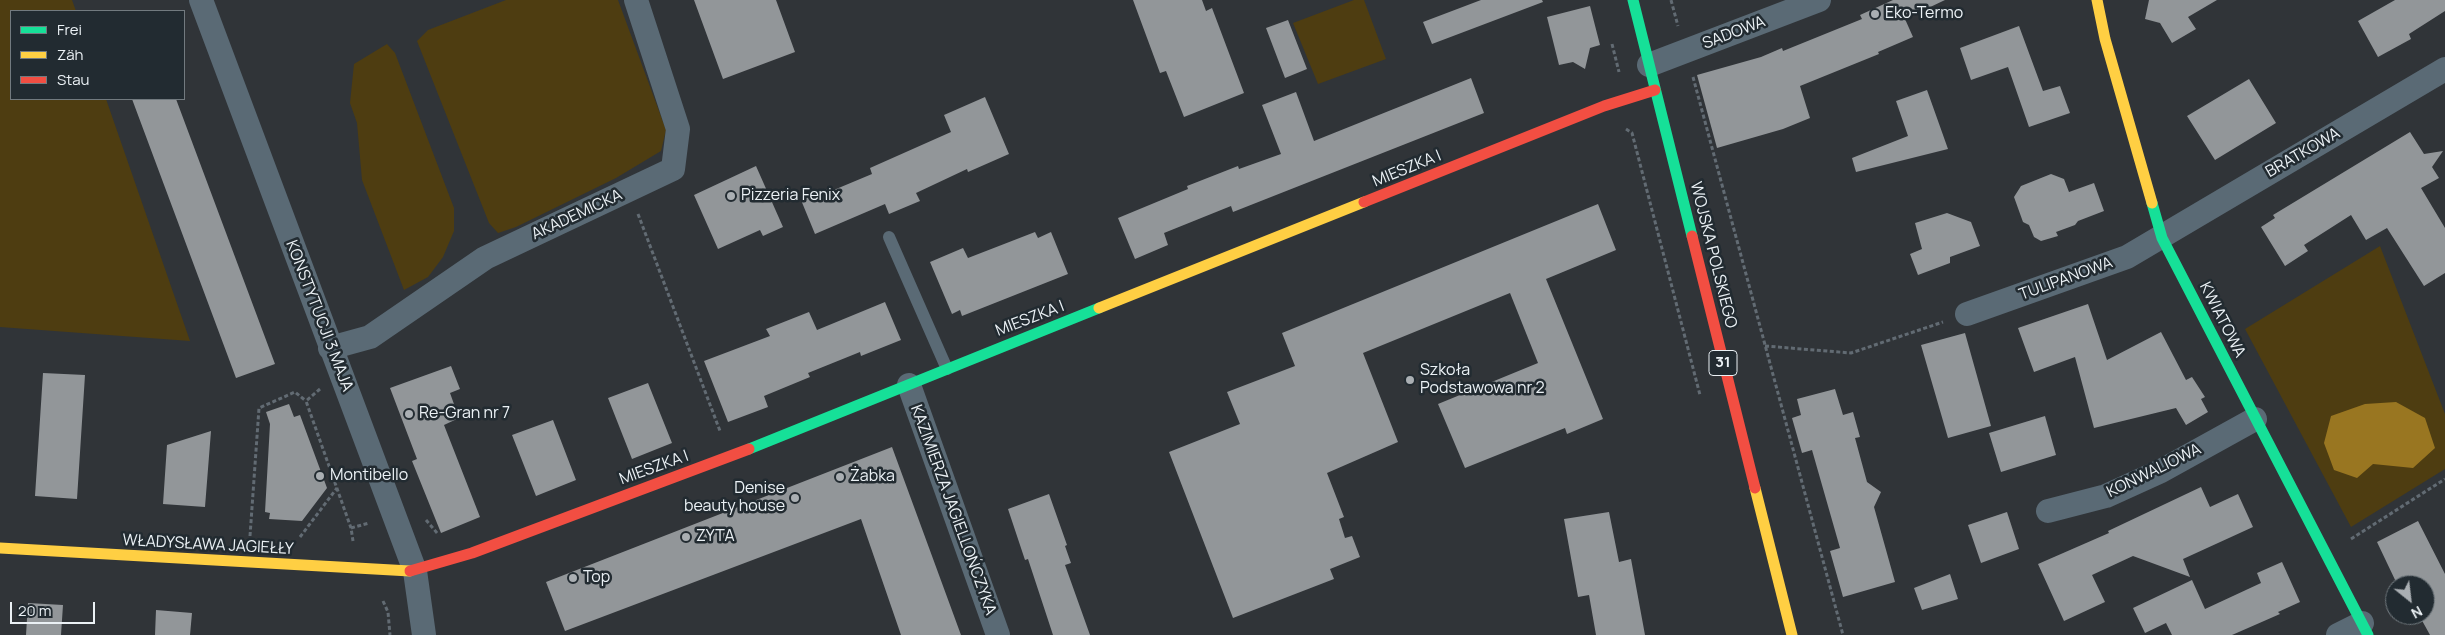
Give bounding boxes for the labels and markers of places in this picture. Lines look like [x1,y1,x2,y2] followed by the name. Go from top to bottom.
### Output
[1885,4,1963,24] place label: Eko-Termo
[1869,8,1881,20] marker: Eko-Termo
[741,186,840,206] place label: Pizzeria Fenix
[725,190,737,202] marker: Pizzeria Fenix
[1420,361,1545,399] place label: Szkoła Podstawowa nr 2
[1404,374,1416,386] marker: Szkoła Podstawowa nr 2
[419,404,510,424] place label: Re-Gran nr 7
[403,408,415,420] marker: Re-Gran nr 7
[330,466,408,486] place label: Montibello
[850,467,895,487] place label: Żabka
[314,470,326,482] marker: Montibello
[834,471,846,483] marker: Żabka
[684,479,785,517] place label: Denise beauty house
[789,492,801,504] marker: Denise beauty house
[696,527,735,547] place label: ZYTA
[680,531,692,543] marker: ZYTA
[583,568,610,588] place label: Top
[567,572,579,584] marker: Top

